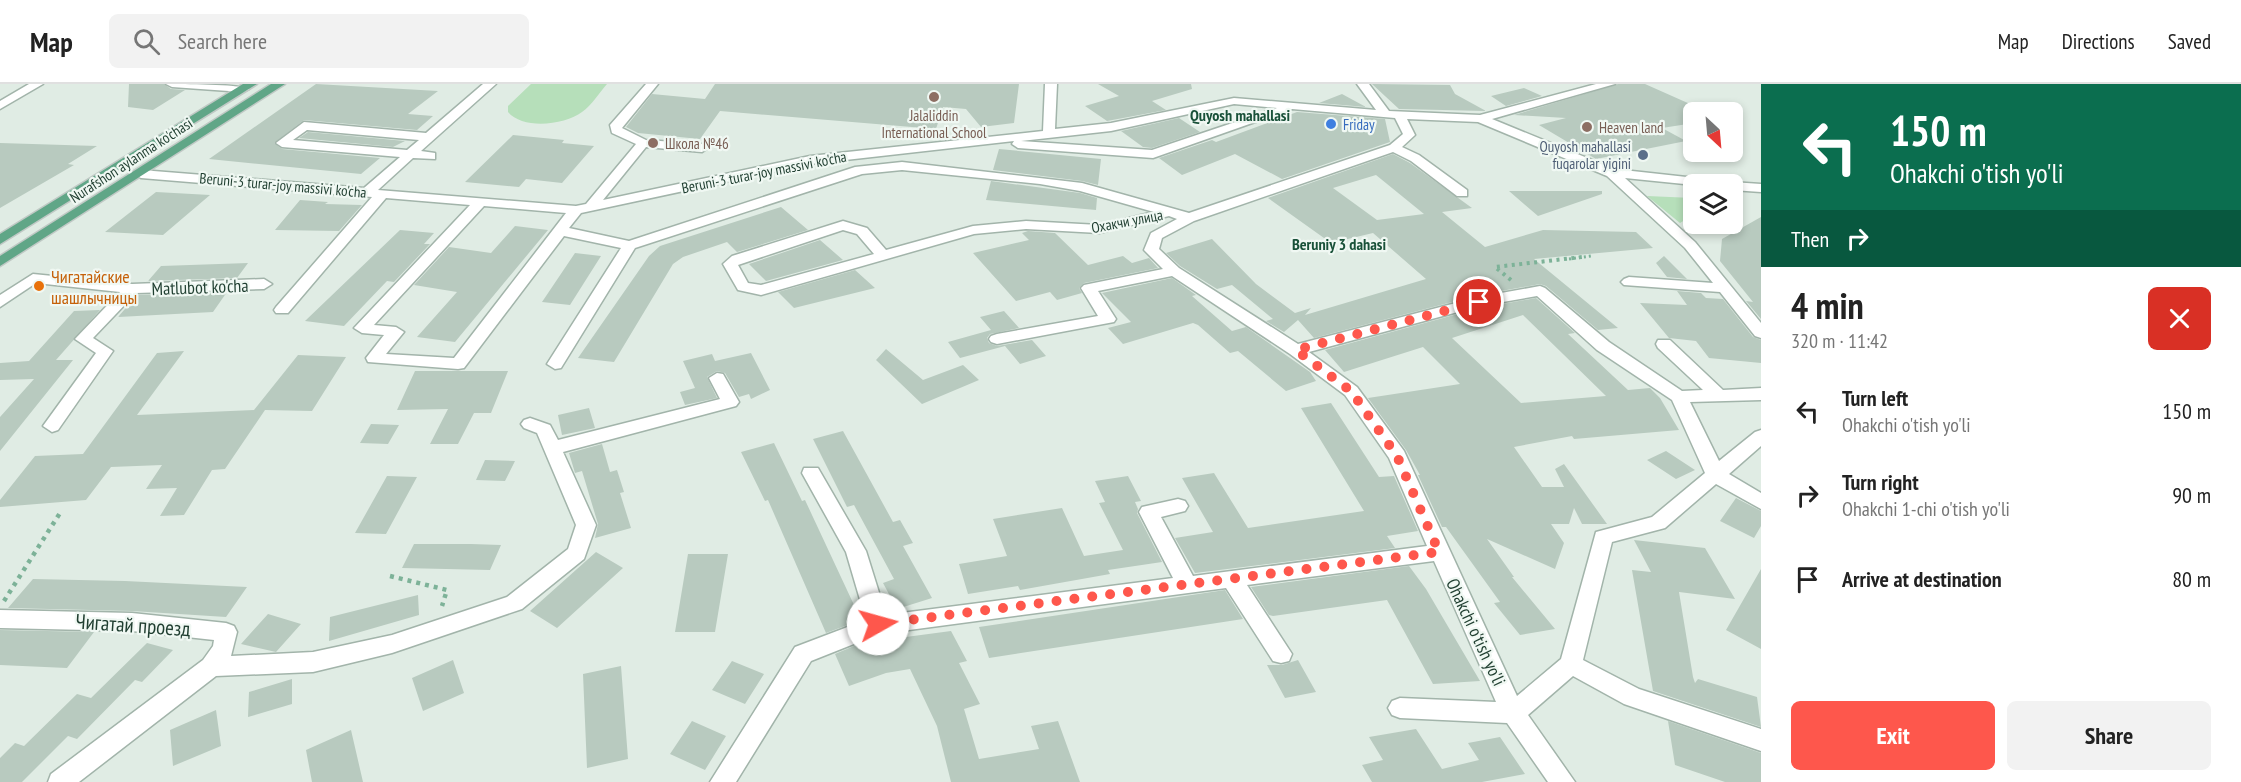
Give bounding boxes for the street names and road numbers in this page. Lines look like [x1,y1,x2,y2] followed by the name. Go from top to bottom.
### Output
[66,113,196,207] street label: Nurafshon aylanma ko'chasi
[680,147,848,197] street label: Beruni-3 turar-joy massivi ko'cha
[199,168,367,202] street label: Beruni-3 turar-joy massivi ko'cha
[1090,205,1164,237] street label: Охакчи улица
[151,274,249,300] street label: Matlubot ko'cha
[1441,575,1511,689] street label: Ohakchi o'tish yo'li
[75,608,191,642] street label: Чигатай проезд

